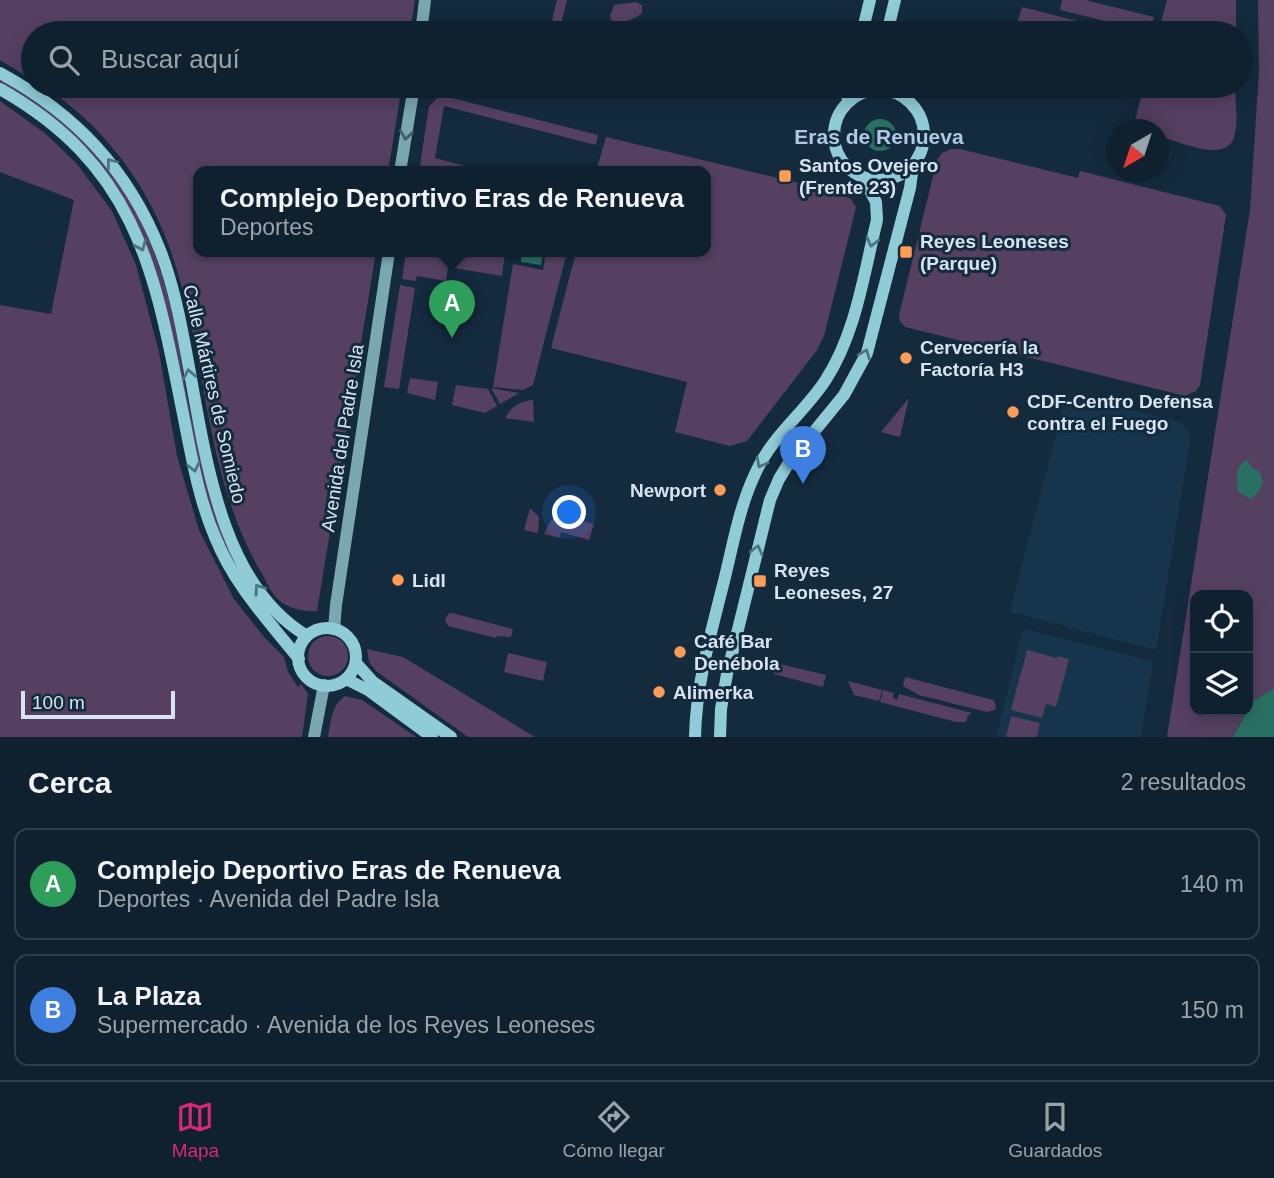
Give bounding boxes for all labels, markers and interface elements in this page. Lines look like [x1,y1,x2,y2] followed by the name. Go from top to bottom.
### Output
[21,21,1253,98] search box
[45,41,83,79] icon: search
[101,44,240,74] text: Buscar aquí
[1106,119,1169,182] north arrow
[794,125,964,148] district label: Eras de Renueva
[399,129,414,141] one-way arrow
[799,155,938,198] place label: Santos Ovejero (Frente 23)
[107,159,120,171] one-way arrow
[193,166,711,257] popup
[777,168,793,184] marker: Santos Ovejero (Frente 23)
[220,183,684,213] text: Complejo Deportivo Eras de Renueva
[220,214,313,240] text: Deportes
[920,231,1069,274] place label: Reyes Leoneses (Parque)
[866,235,880,247] one-way arrow
[133,238,147,251] one-way arrow
[898,244,914,260] marker: Reyes Leoneses (Parque)
[429,280,475,338] pin: A
[179,283,250,506] street label: Calle Mártires de Somiedo
[920,337,1039,380] place label: Cervecería la Factoría H3
[317,342,368,533] street label: Avenida del Padre Isla
[857,348,871,361] one-way arrow
[898,350,914,366] marker: Cervecería la Factoría H3
[182,368,197,380] one-way arrow
[1027,391,1213,434] place label: CDF-Centro Defensa contra el Fuego
[1005,404,1021,420] marker: CDF-Centro Defensa contra el Fuego
[780,426,826,484] pin: B
[756,455,769,468] one-way arrow
[185,461,200,473] one-way arrow
[630,480,707,501] place label: Newport
[712,482,728,498] marker: Newport
[552,495,586,529] your location
[749,544,763,556] one-way arrow
[774,560,893,603] place label: Reyes Leoneses, 27
[412,570,446,591] place label: Lidl
[390,572,406,588] marker: Lidl
[752,573,768,589] marker: Reyes Leoneses, 27
[255,584,267,597] one-way arrow
[1190,590,1253,716] map controls
[1190,590,1253,653] button: locate
[694,631,780,674] place label: Café Bar Denébola
[672,644,688,660] marker: Café Bar Denébola
[1190,653,1253,716] button: layers
[673,682,754,703] place label: Alimerka
[651,684,667,700] marker: Alimerka
[21,688,175,720] scale bar
[32,692,85,713] text: 100 m
[28,766,111,799] text: Cerca
[1121,769,1246,795] text: 2 resultados
[97,855,561,885] text: Complejo Deportivo Eras de Renueva
[45,871,61,897] text: A
[1180,871,1244,897] text: 140 m
[97,886,439,912] text: Deportes · Avenida del Padre Isla
[97,981,201,1011] text: La Plaza
[45,997,61,1023] text: B
[1180,997,1244,1023] text: 150 m
[97,1012,595,1038] text: Supermercado · Avenida de los Reyes Leoneses
[172,1098,219,1162] tab: Mapa
[563,1098,665,1162] tab: Cómo llegar
[1008,1098,1102,1162] tab: Guardados

